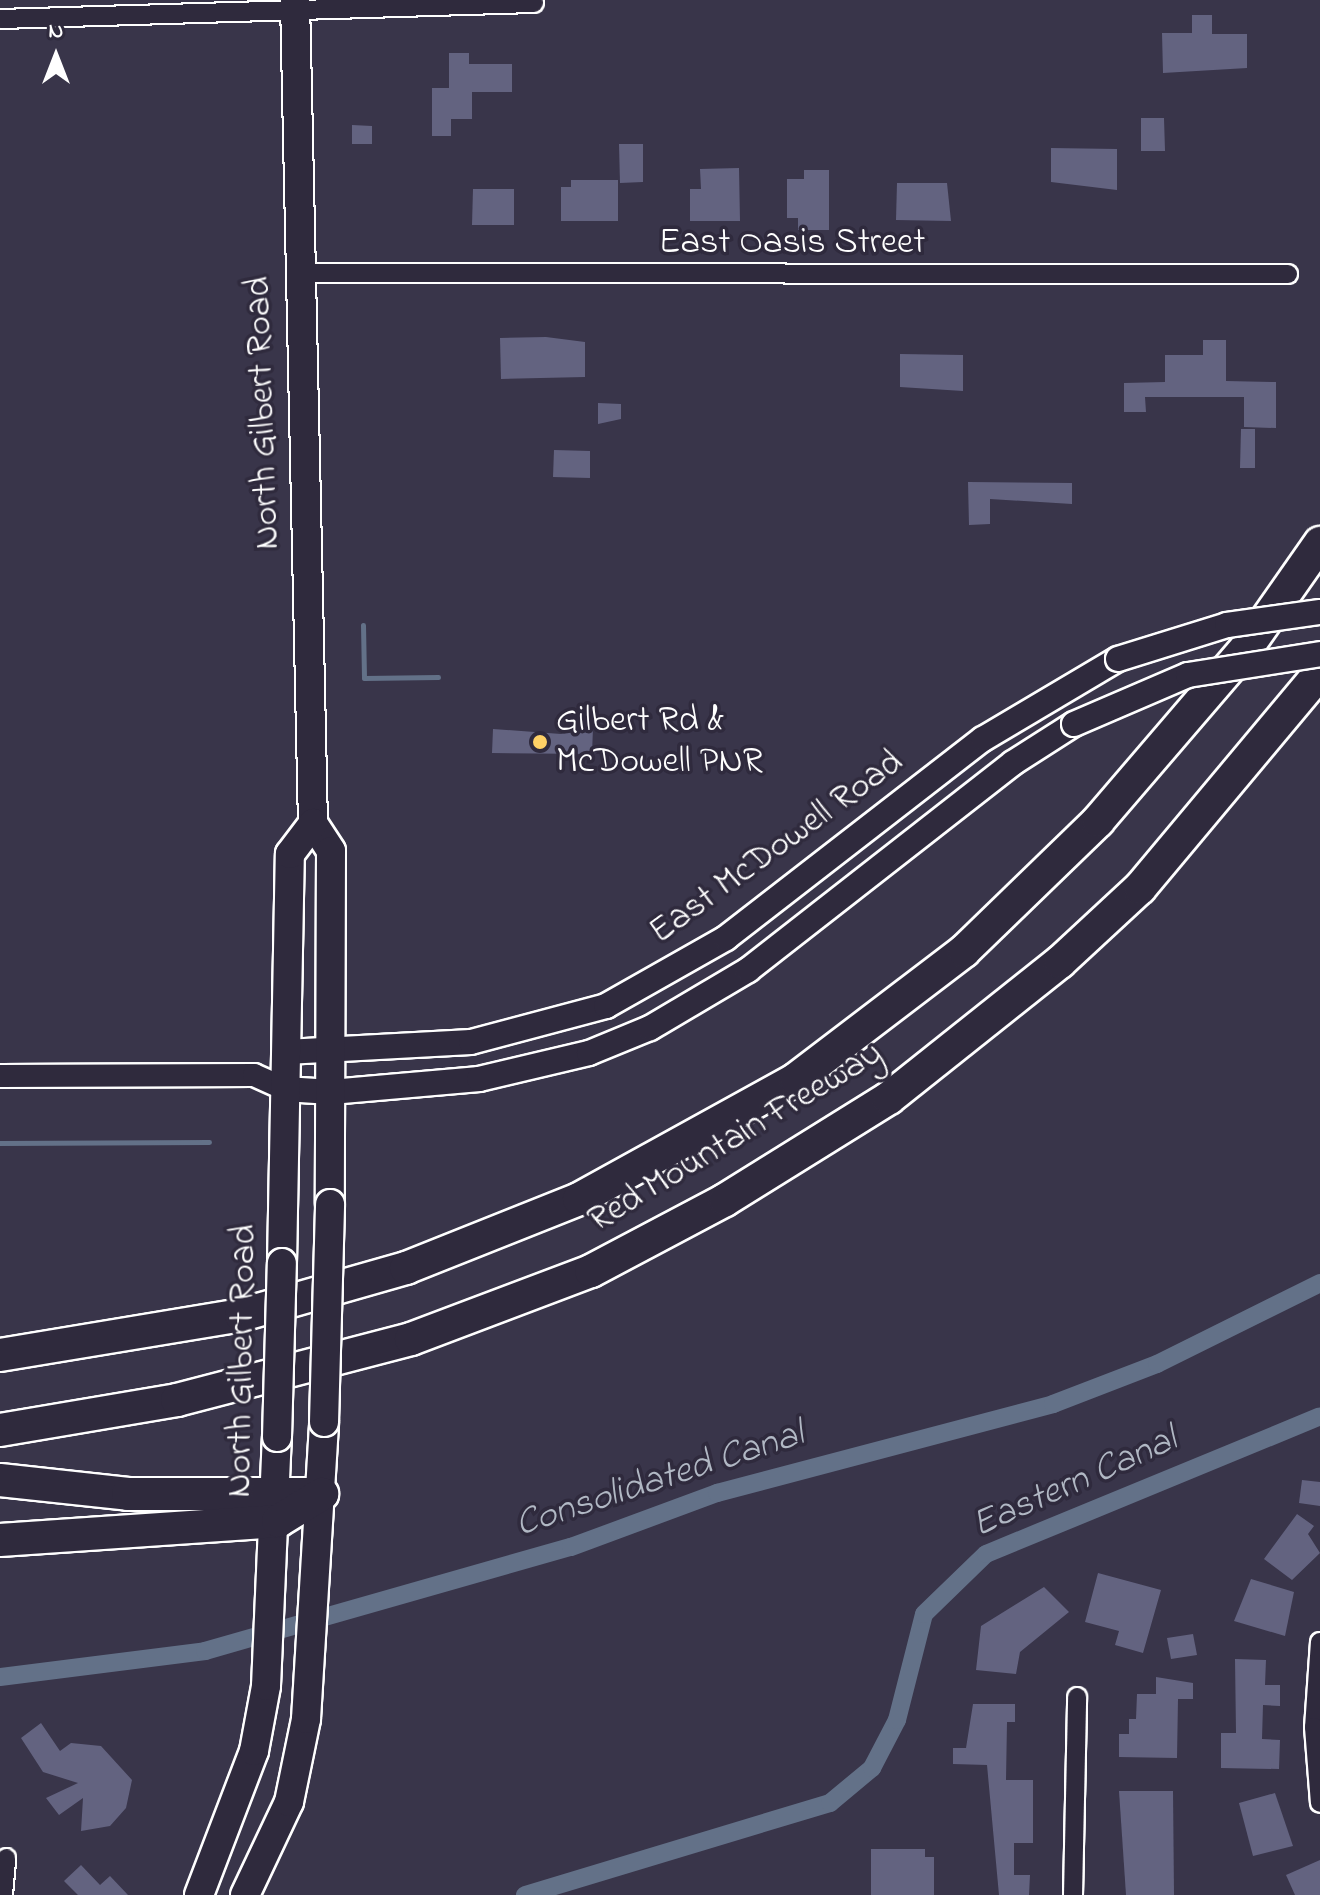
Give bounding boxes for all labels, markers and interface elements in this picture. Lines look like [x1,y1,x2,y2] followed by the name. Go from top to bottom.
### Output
[16,16,96,96] north arrow
[49,16,63,48] text: N
[659,222,925,266] street label: East Oasis Street
[238,276,290,550] street label: North Gilbert Road
[556,699,763,784] place label: Gilbert Rd & McDowell PNR
[531,733,549,751] marker: Gilbert Rd & McDowell PNR
[642,742,912,954] street label: East McDowell Road
[581,1033,891,1243] street label: Red Mountain Freeway
[219,1224,267,1498] street label: North Gilbert Road
[510,1413,810,1549] water label: Consolidated Canal
[965,1418,1185,1550] water label: Eastern Canal

